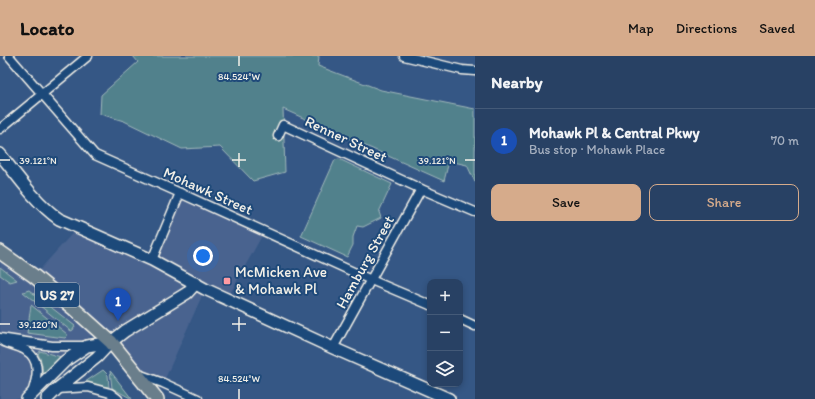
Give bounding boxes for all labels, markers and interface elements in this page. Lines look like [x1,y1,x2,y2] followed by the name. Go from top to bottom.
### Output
[20,17,74,40] text: Locato
[628,20,654,37] text: Map
[676,20,737,37] text: Directions
[759,20,795,37] text: Saved
[218,70,260,83] text: 84.524°W
[491,72,543,92] text: Nearby
[302,112,390,166] street label: Renner Street
[529,124,699,142] text: Mohawk Pl & Central Pkwy
[501,133,507,148] text: 1
[771,133,799,148] text: 70 m
[529,142,665,157] text: Bus stop · Mohawk Place
[19,154,57,167] text: 39.121°N
[418,154,456,167] text: 39.121°N
[161,163,256,219] street label: Mohawk Street
[491,184,641,221] button: Save
[649,184,799,221] button: Share
[332,212,398,312] street label: Hamburg Street
[193,246,213,266] your location
[235,263,327,298] place label: McMicken Ave & Mohawk Pl
[222,276,232,286] marker: McMicken Ave & Mohawk Pl
[427,279,463,387] map controls
[427,279,463,315] button: +
[35,283,79,307] road number: US 27
[105,288,131,321] pin: 1
[427,315,463,351] button: −
[19,318,58,331] text: 39.120°N
[427,351,463,387] button: layers
[218,372,260,385] text: 84.524°W

